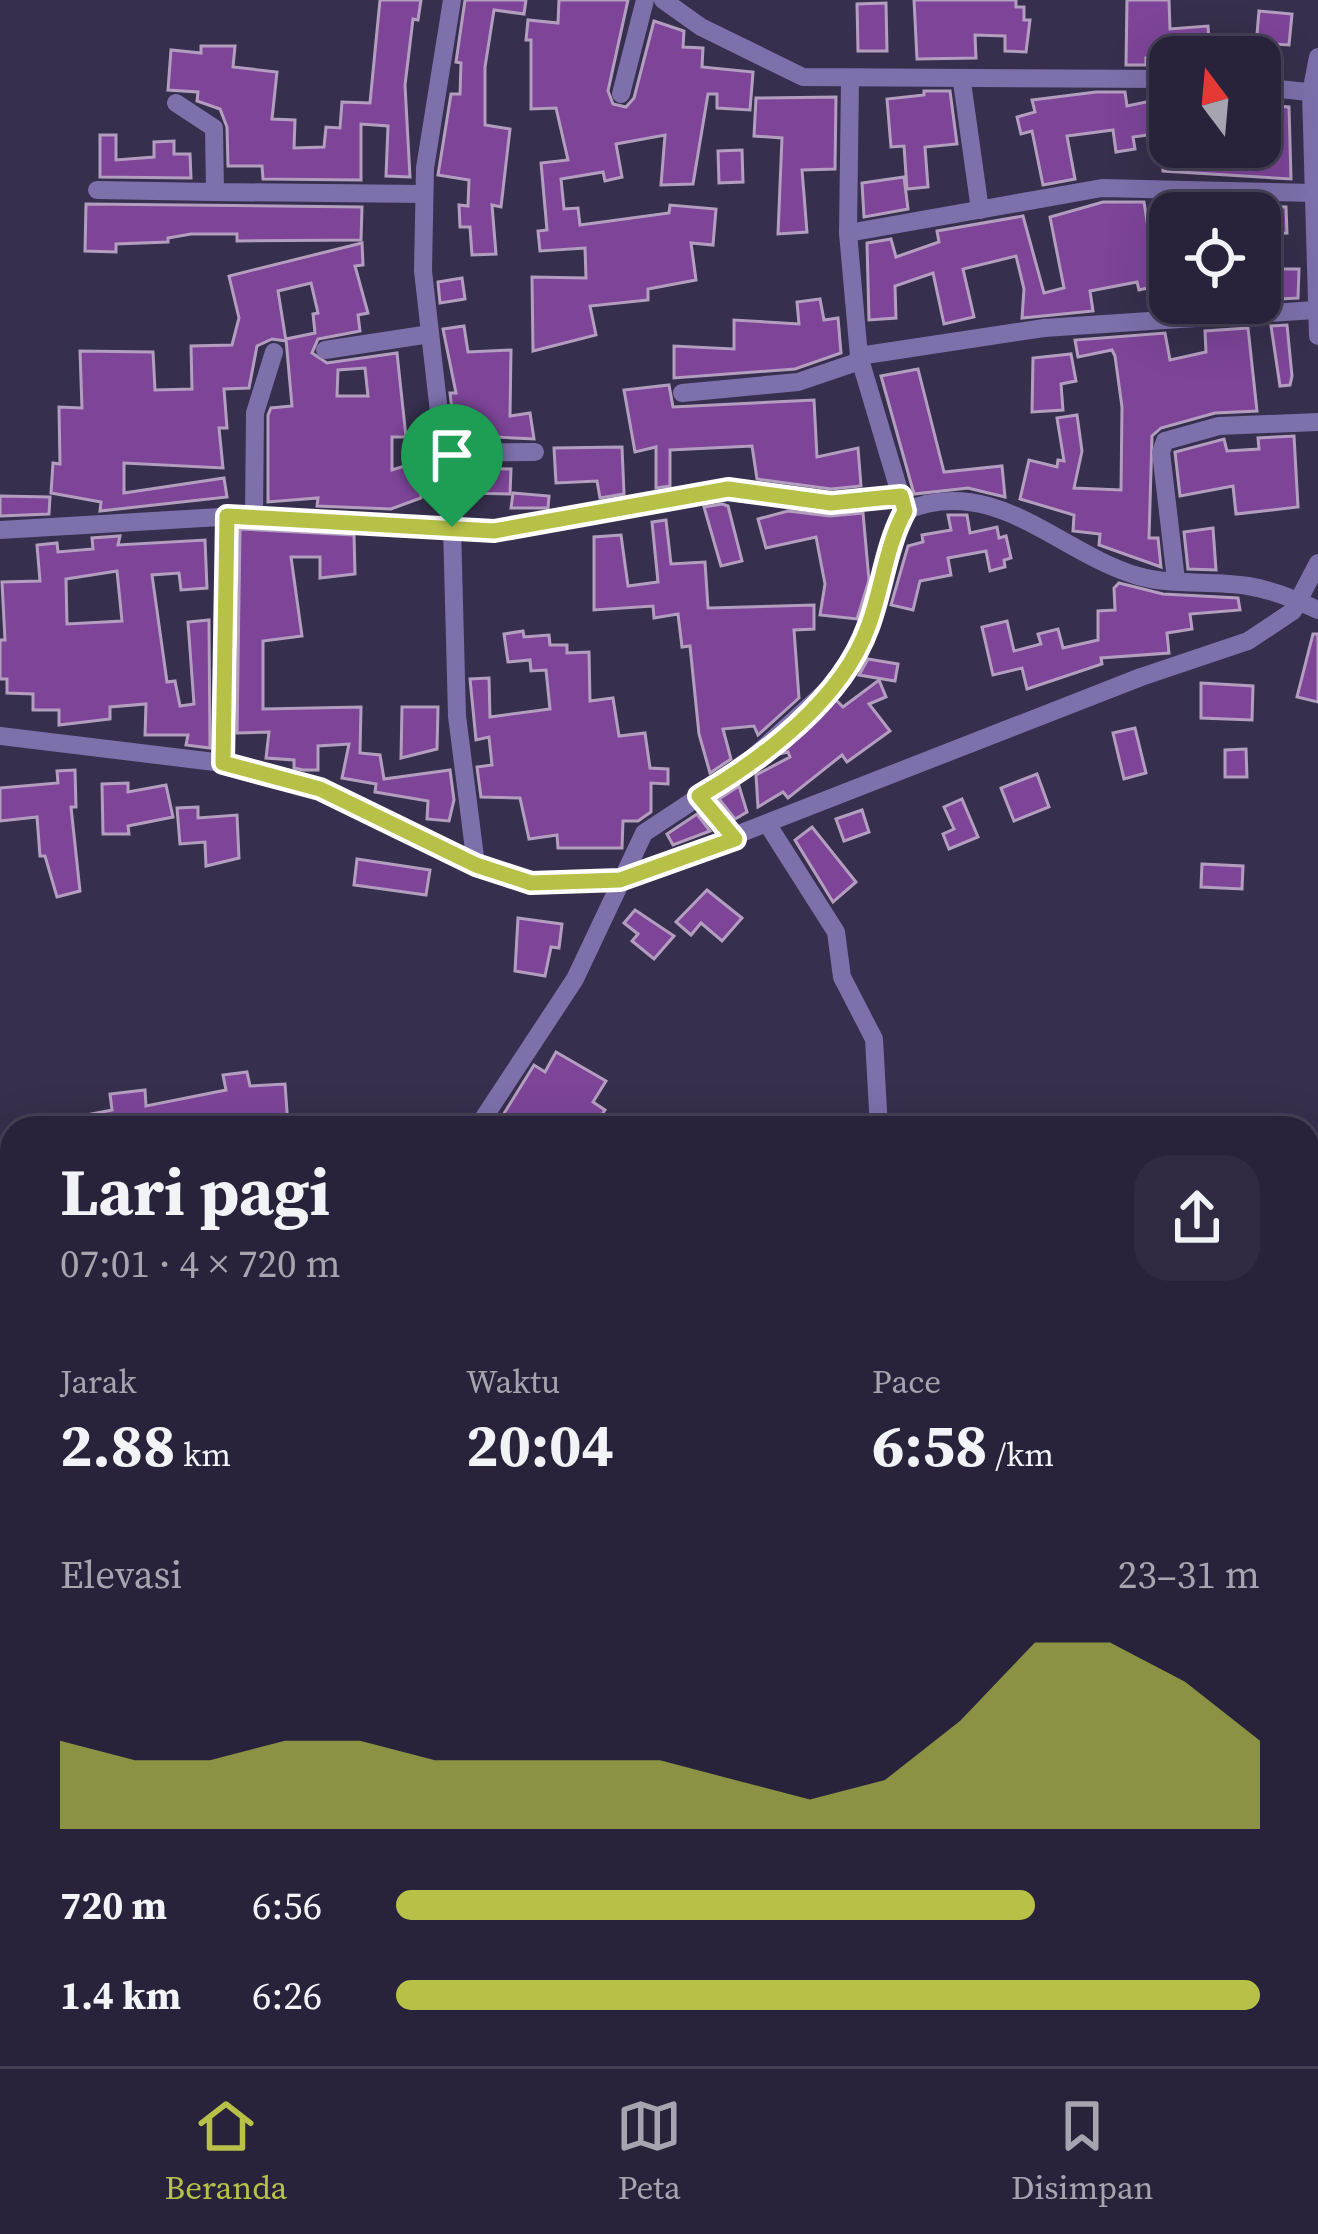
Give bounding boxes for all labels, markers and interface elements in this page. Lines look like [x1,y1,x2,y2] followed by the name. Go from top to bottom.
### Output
[1149,36,1281,168] north arrow
[1149,36,1281,324] map controls
[1149,192,1281,324] button: locate
[401,404,503,527] pin
[419,422,485,488] icon: arrive
[60,1147,330,1237] text: Lari pagi
[1134,1155,1260,1281] button: share
[60,1237,341,1290] text: 07:01 · 4 × 720 m
[60,1359,137,1404] text: Jarak
[466,1359,560,1404] text: Waktu
[872,1359,941,1404] text: Pace
[60,1404,176,1486] text: 2.88
[466,1404,614,1486] text: 20:04
[872,1404,988,1486] text: 6:58
[176,1432,231,1477] text: km
[988,1432,1054,1477] text: /km
[60,1548,182,1601] text: Elevasi
[1118,1548,1260,1601] text: 23–31 m
[60,1879,167,1932] text: 720 m
[252,1879,322,1932] text: 6:56
[60,1969,181,2022] text: 1.4 km
[252,1969,322,2022] text: 6:26
[164,2093,287,2210] tab: Beranda
[616,2093,682,2210] tab: Peta
[1011,2093,1154,2210] tab: Disimpan

